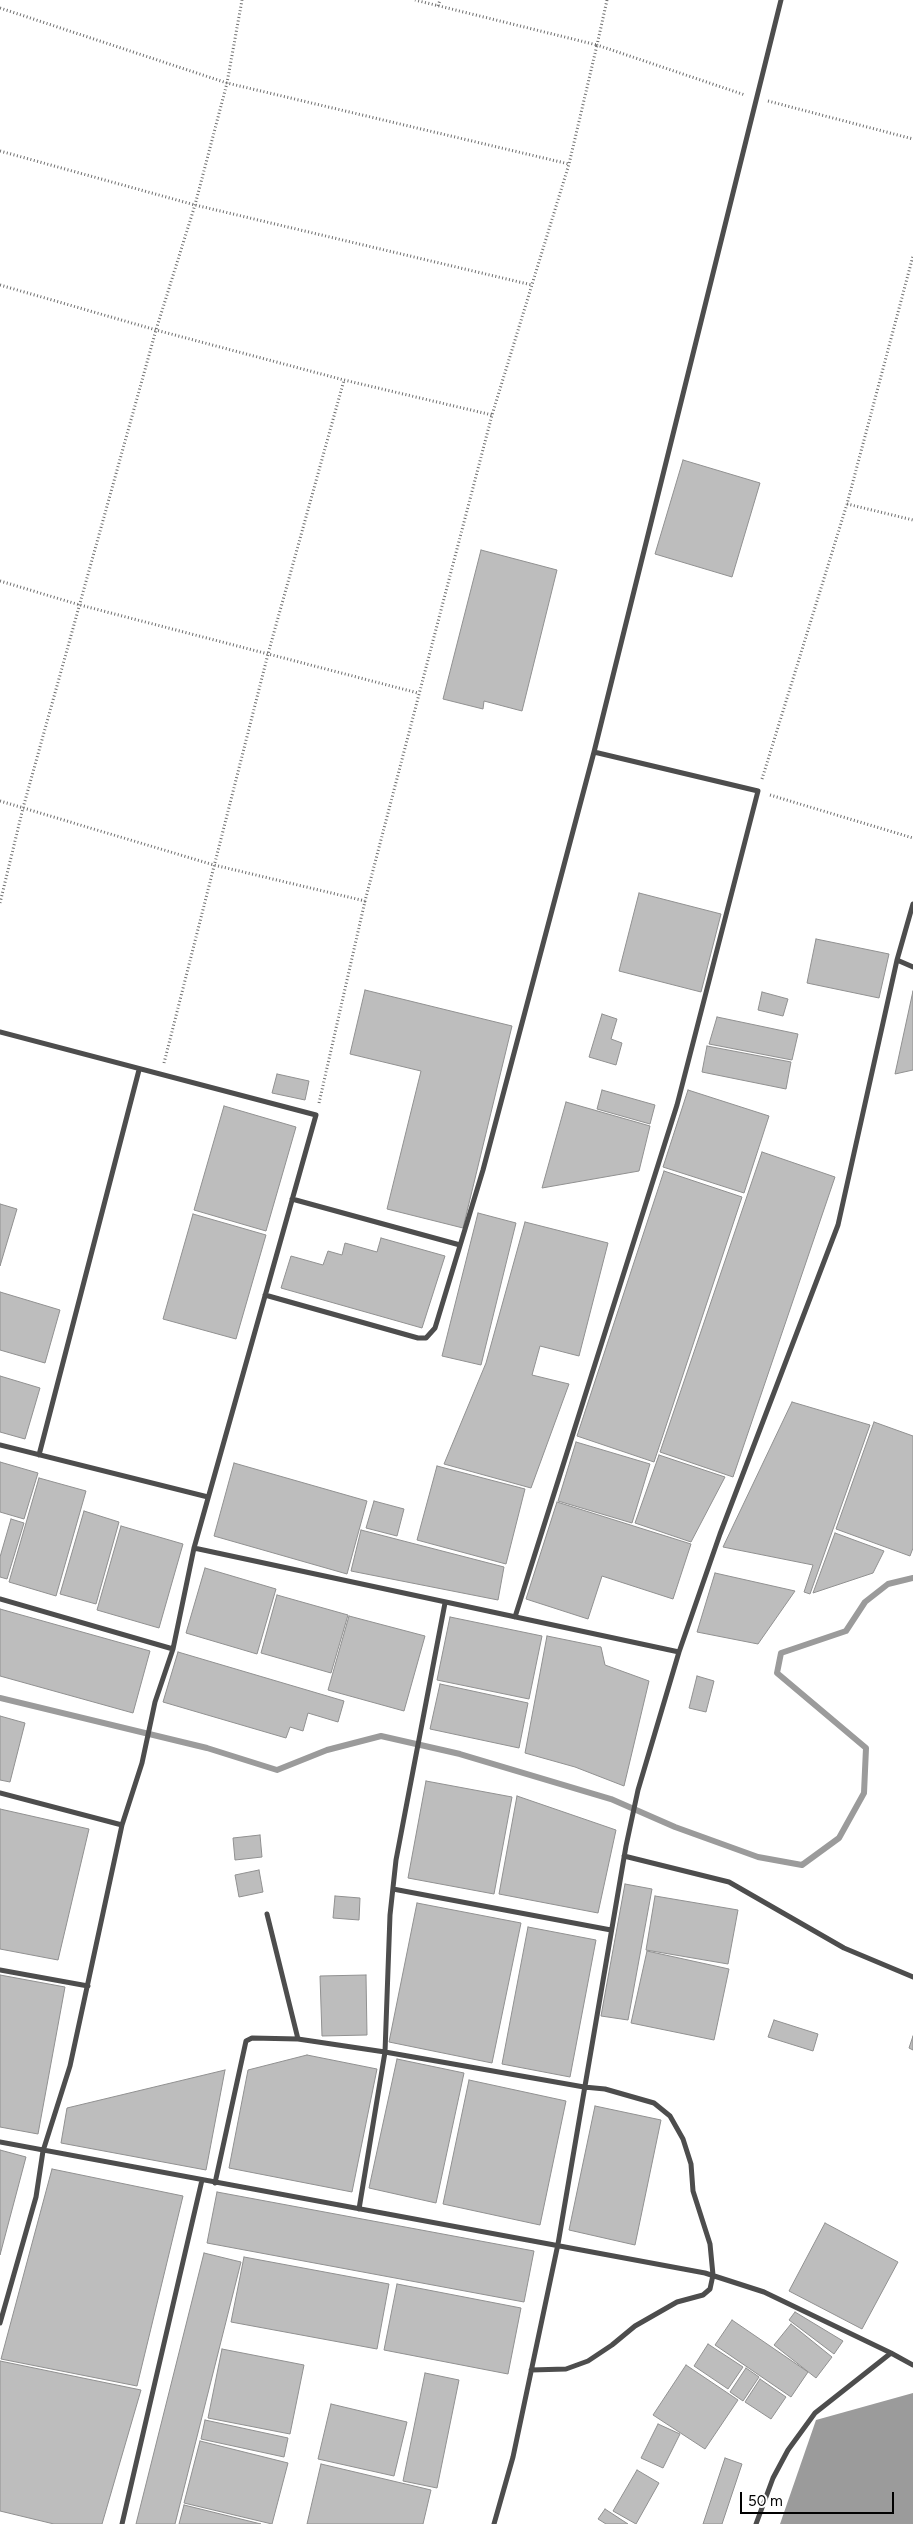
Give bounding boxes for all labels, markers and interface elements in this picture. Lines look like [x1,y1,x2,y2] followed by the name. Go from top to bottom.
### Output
[743,2482,897,2514] scale bar
[748,2492,783,2510] text: 50 m

